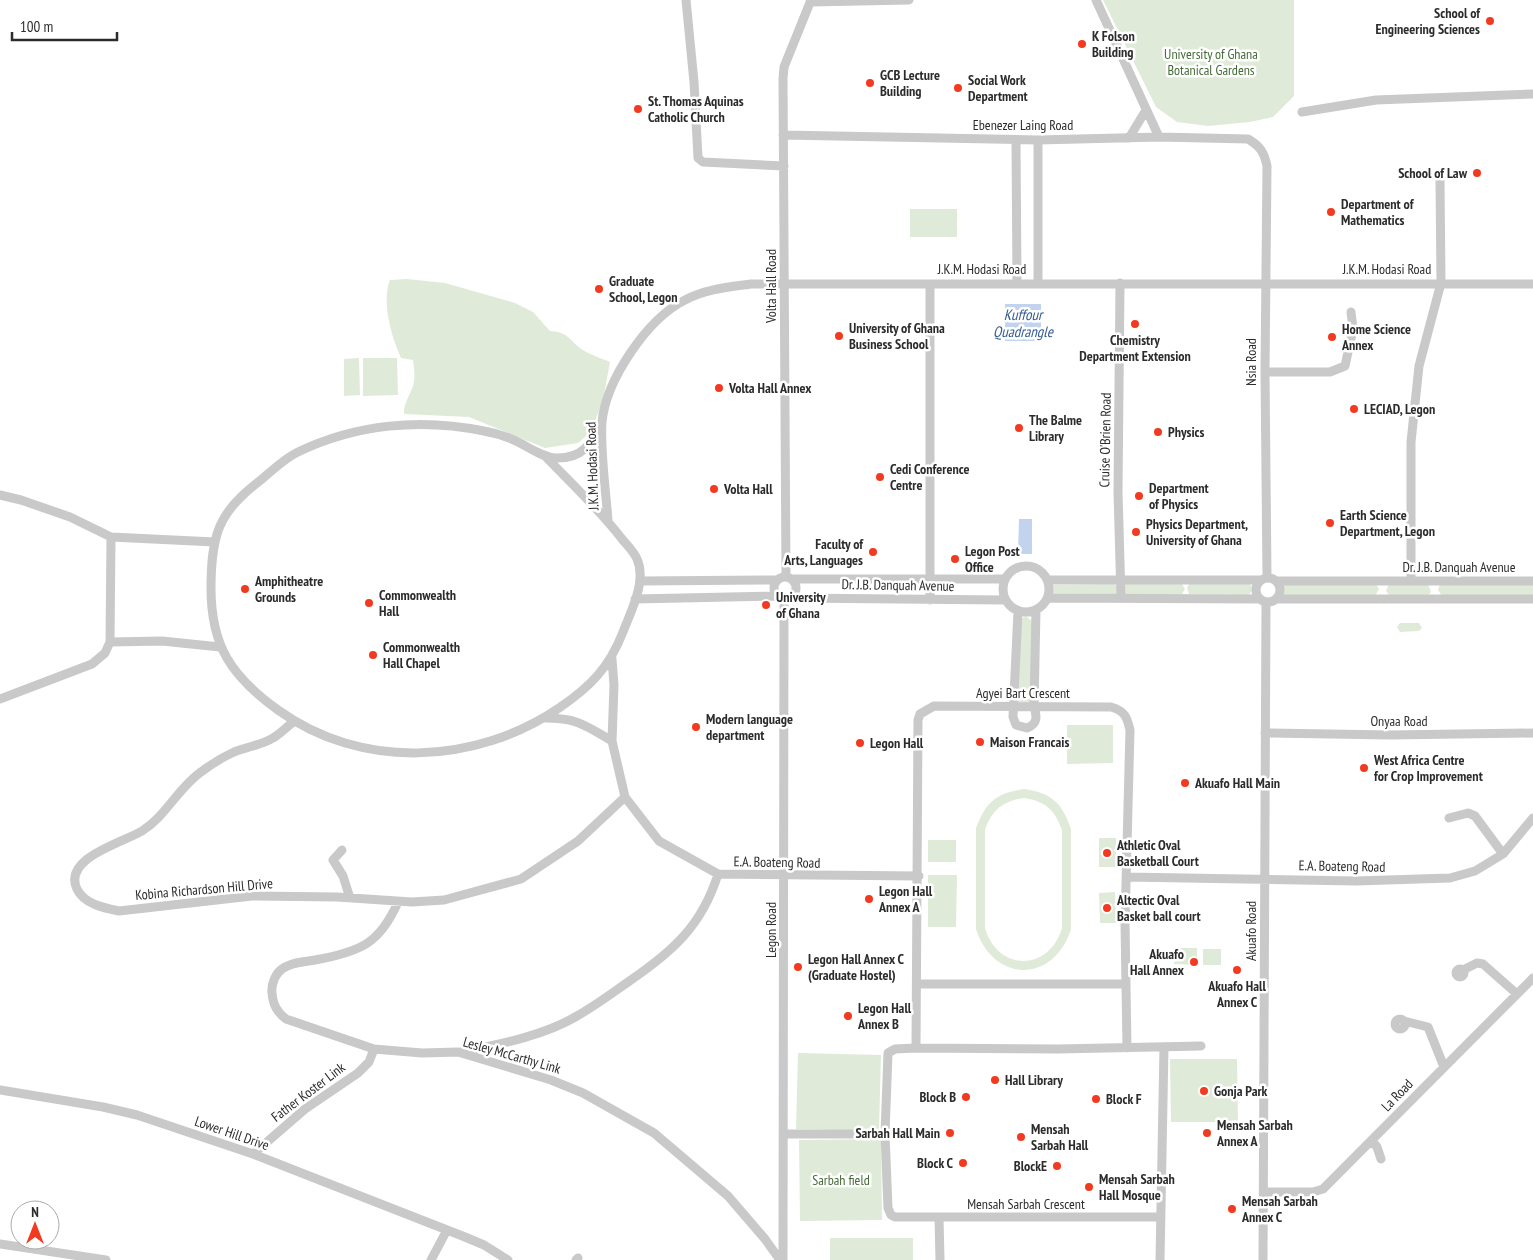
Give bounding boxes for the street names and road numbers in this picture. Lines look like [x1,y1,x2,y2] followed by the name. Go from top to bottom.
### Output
[973,116,1073,134] street label: Ebenezer Laing Road
[762,249,780,324] street label: Volta Hall Road
[937,260,1026,278] street label: J.K.M. Hodasi Road
[1342,260,1431,278] street label: J.K.M. Hodasi Road
[1242,338,1260,386] street label: Nsia Road
[1095,393,1115,487] street label: Cruise O'Brien Road
[581,421,603,512] street label: J.K.M. Hodasi Road
[1403,558,1516,576] street label: Dr. J.B. Danquah Avenue
[841,575,955,595] street label: Dr. J.B. Danquah Avenue
[976,684,1070,702] street label: Agyei Bart Crescent
[1370,712,1428,730] street label: Onyaa Road
[733,852,821,872] street label: E.A. Boateng Road
[1298,856,1386,876] street label: E.A. Boateng Road
[134,874,274,904] street label: Kobina Richardson Hill Drive
[1242,901,1260,961] street label: Akuafo Road
[762,902,780,958] street label: Legon Road
[461,1032,563,1078] street label: Lesley McCarthy Link
[267,1058,349,1126] street label: Father Koster Link
[1377,1075,1417,1115] street label: La Road
[193,1112,272,1154] street label: Lower Hill Drive
[967,1195,1085,1213] street label: Mensah Sarbah Crescent

